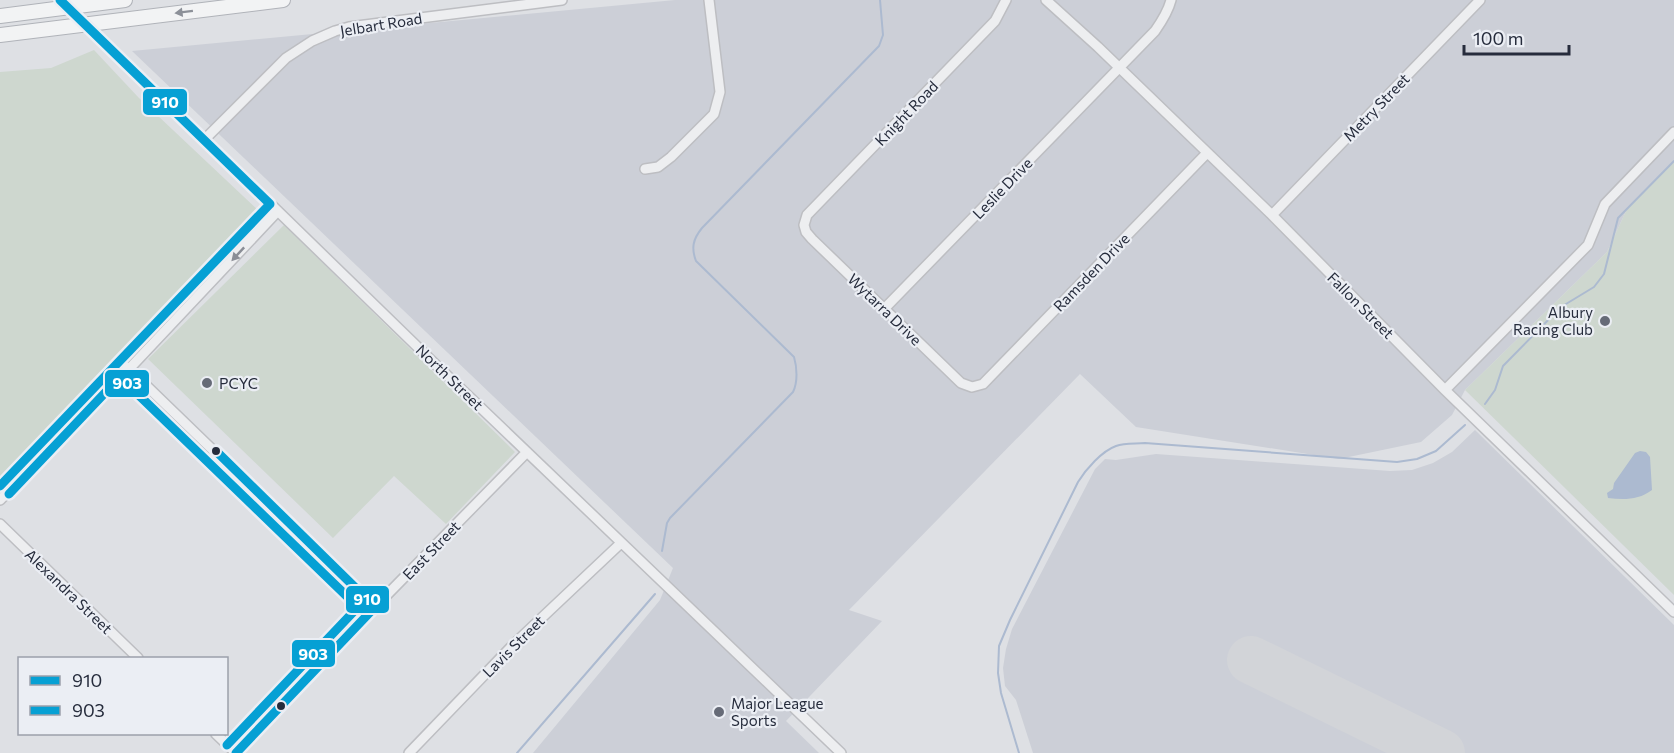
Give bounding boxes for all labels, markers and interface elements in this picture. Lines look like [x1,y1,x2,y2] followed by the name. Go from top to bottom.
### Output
[174,8,193,17] one-way arrow
[339,9,423,39] street label: Jelbart Road
[1464,18,1569,56] scale bar
[1473,27,1523,49] text: 100 m
[1339,69,1413,145] street label: Metry Street
[871,77,941,149] street label: Knight Road
[142,88,188,116] line badge: 910
[151,92,179,111] text: 910
[968,154,1036,222] street label: Leslie Drive
[1049,229,1133,315] street label: Ramsden Drive
[232,246,245,261] one-way arrow
[1324,268,1398,342] street label: Fallon Street
[844,269,926,349] street label: Wytarra Drive
[1513,303,1593,338] place label: Albury Racing Club
[1598,314,1612,328] marker: Albury Racing Club
[413,341,487,413] street label: North Street
[104,369,150,398] line badge: 903
[112,373,142,392] text: 903
[219,374,258,392] place label: PCYC
[200,376,214,390] marker: PCYC
[210,445,222,457] unlabelled marker
[398,517,464,583] street label: East Street
[22,545,116,637] street label: Alexandra Street
[345,585,390,614] line badge: 910
[353,589,381,608] text: 910
[478,611,548,681] street label: Lavis Street
[291,639,336,668] line badge: 903
[298,644,328,663] text: 903
[18,657,228,735] legend
[72,669,102,691] text: 910
[731,694,824,729] place label: Major League Sports
[72,699,105,721] text: 903
[275,700,287,712] unlabelled marker
[712,705,726,719] marker: Major League Sports

